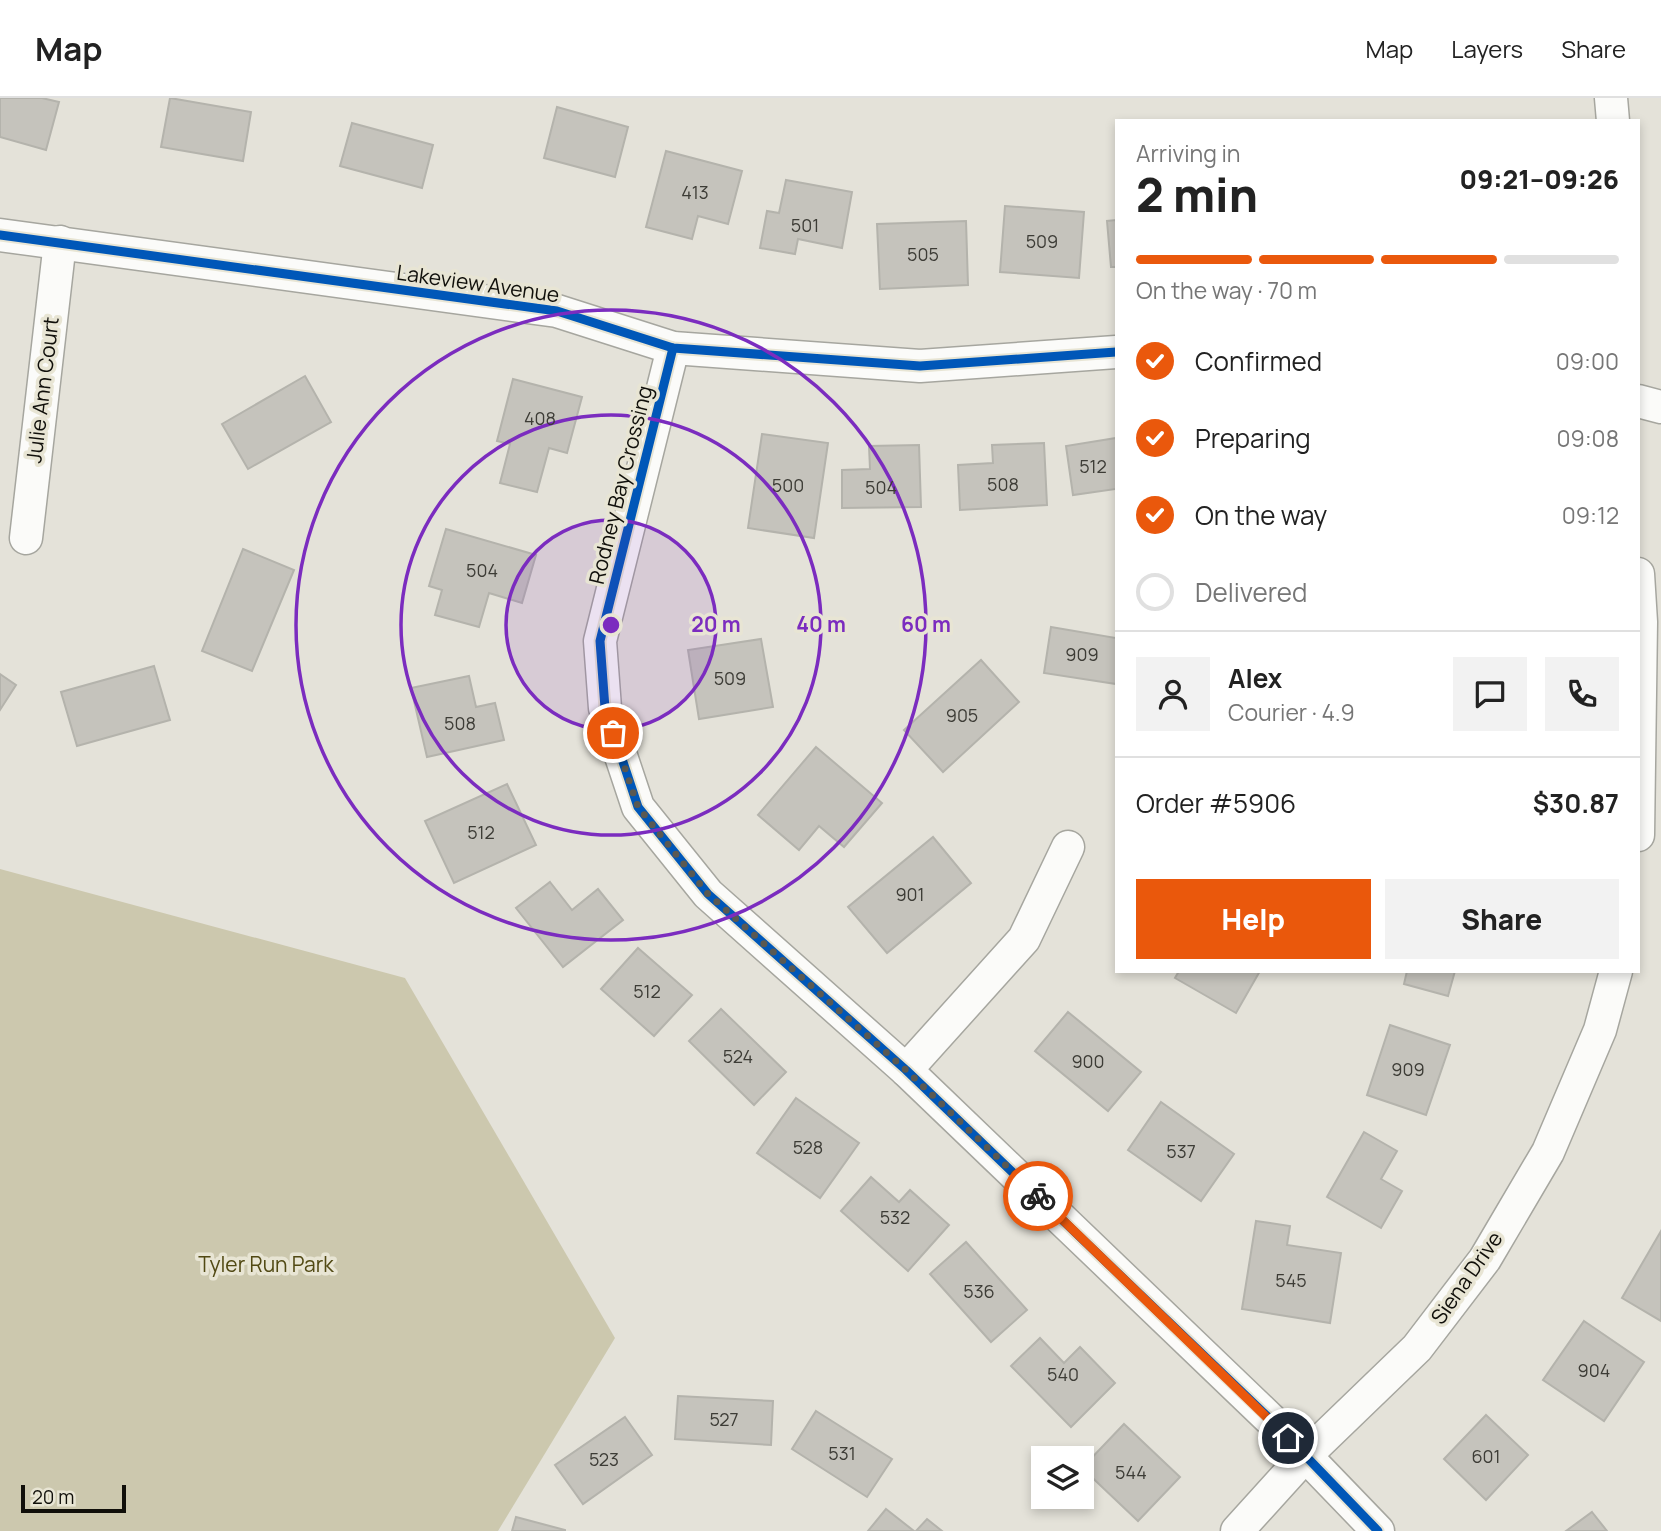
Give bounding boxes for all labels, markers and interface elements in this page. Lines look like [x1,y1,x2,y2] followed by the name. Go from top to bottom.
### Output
[35,26,103,71] text: Map
[1366,32,1413,65] text: Map
[1451,32,1523,65] text: Layers
[1561,32,1626,65] text: Share
[1136,137,1241,169] text: Arriving in
[1460,161,1619,197] text: 09:21–09:26
[1136,163,1258,226] text: 2 min
[681,180,709,204] house number: 413
[791,213,819,237] house number: 501
[1026,229,1058,253] house number: 509
[907,242,939,266] house number: 505
[395,258,561,308] street label: Lakeview Avenue
[1136,274,1317,306] text: On the way · 70 m
[19,315,65,464] street label: Julie Ann Court
[1136,342,1174,380] icon: check
[1195,343,1322,379] text: Confirmed
[1556,345,1619,377] text: 09:00
[582,383,658,587] street label: Rodney Bay Crossing
[524,406,556,430] house number: 408
[1136,419,1174,457] icon: check
[1195,420,1311,456] text: Preparing
[1556,422,1619,454] text: 09:08
[1079,454,1107,478] house number: 512
[987,472,1019,496] house number: 508
[772,473,804,497] house number: 500
[865,475,897,499] house number: 504
[1136,496,1174,534] icon: check
[1195,497,1327,533] text: On the way
[1562,499,1619,531] text: 09:12
[466,558,498,582] house number: 504
[1195,574,1307,610] text: Delivered
[691,610,741,638] text: 20 m
[796,610,846,638] text: 40 m
[901,610,951,638] text: 60 m
[599,613,623,637] centre of rings
[1065,642,1099,666] house number: 909
[1136,657,1210,731] button: person
[1453,657,1527,731] button: chat
[1545,657,1619,731] button: phone
[1228,660,1282,696] text: Alex
[714,666,746,690] house number: 509
[1228,696,1355,728] text: Courier · 4.9
[583,703,643,763] pin
[946,703,978,727] house number: 905
[444,711,476,735] house number: 508
[594,714,632,752] icon: bag
[1136,785,1296,821] text: Order #5906
[1533,785,1619,821] text: $30.87
[467,820,495,844] house number: 512
[1136,879,1371,959] button: Help
[1385,879,1619,959] button: Share
[895,882,925,906] house number: 901
[633,979,661,1003] house number: 512
[723,1044,753,1068] house number: 524
[1071,1049,1105,1073] house number: 900
[1391,1057,1425,1081] house number: 909
[793,1135,823,1159] house number: 528
[1166,1139,1196,1163] house number: 537
[1003,1161,1073,1231] courier
[1019,1177,1057,1215] icon: bike
[880,1205,910,1229] house number: 532
[1424,1225,1508,1329] street label: Siena Drive
[198,1250,334,1278] park label: Tyler Run Park
[1275,1268,1307,1292] house number: 545
[963,1279,995,1303] house number: 536
[1578,1358,1610,1382] house number: 904
[1047,1362,1079,1386] house number: 540
[709,1407,739,1431] house number: 527
[1258,1408,1318,1468] pin
[1269,1419,1307,1457] icon: home
[828,1441,856,1465] house number: 531
[1471,1444,1501,1468] house number: 601
[1031,1446,1094,1509] map controls
[1031,1446,1094,1509] button: layers
[589,1447,619,1471] house number: 523
[1115,1460,1147,1484] house number: 544
[21,1482,126,1514] scale bar
[32,1484,74,1510] text: 20 m

